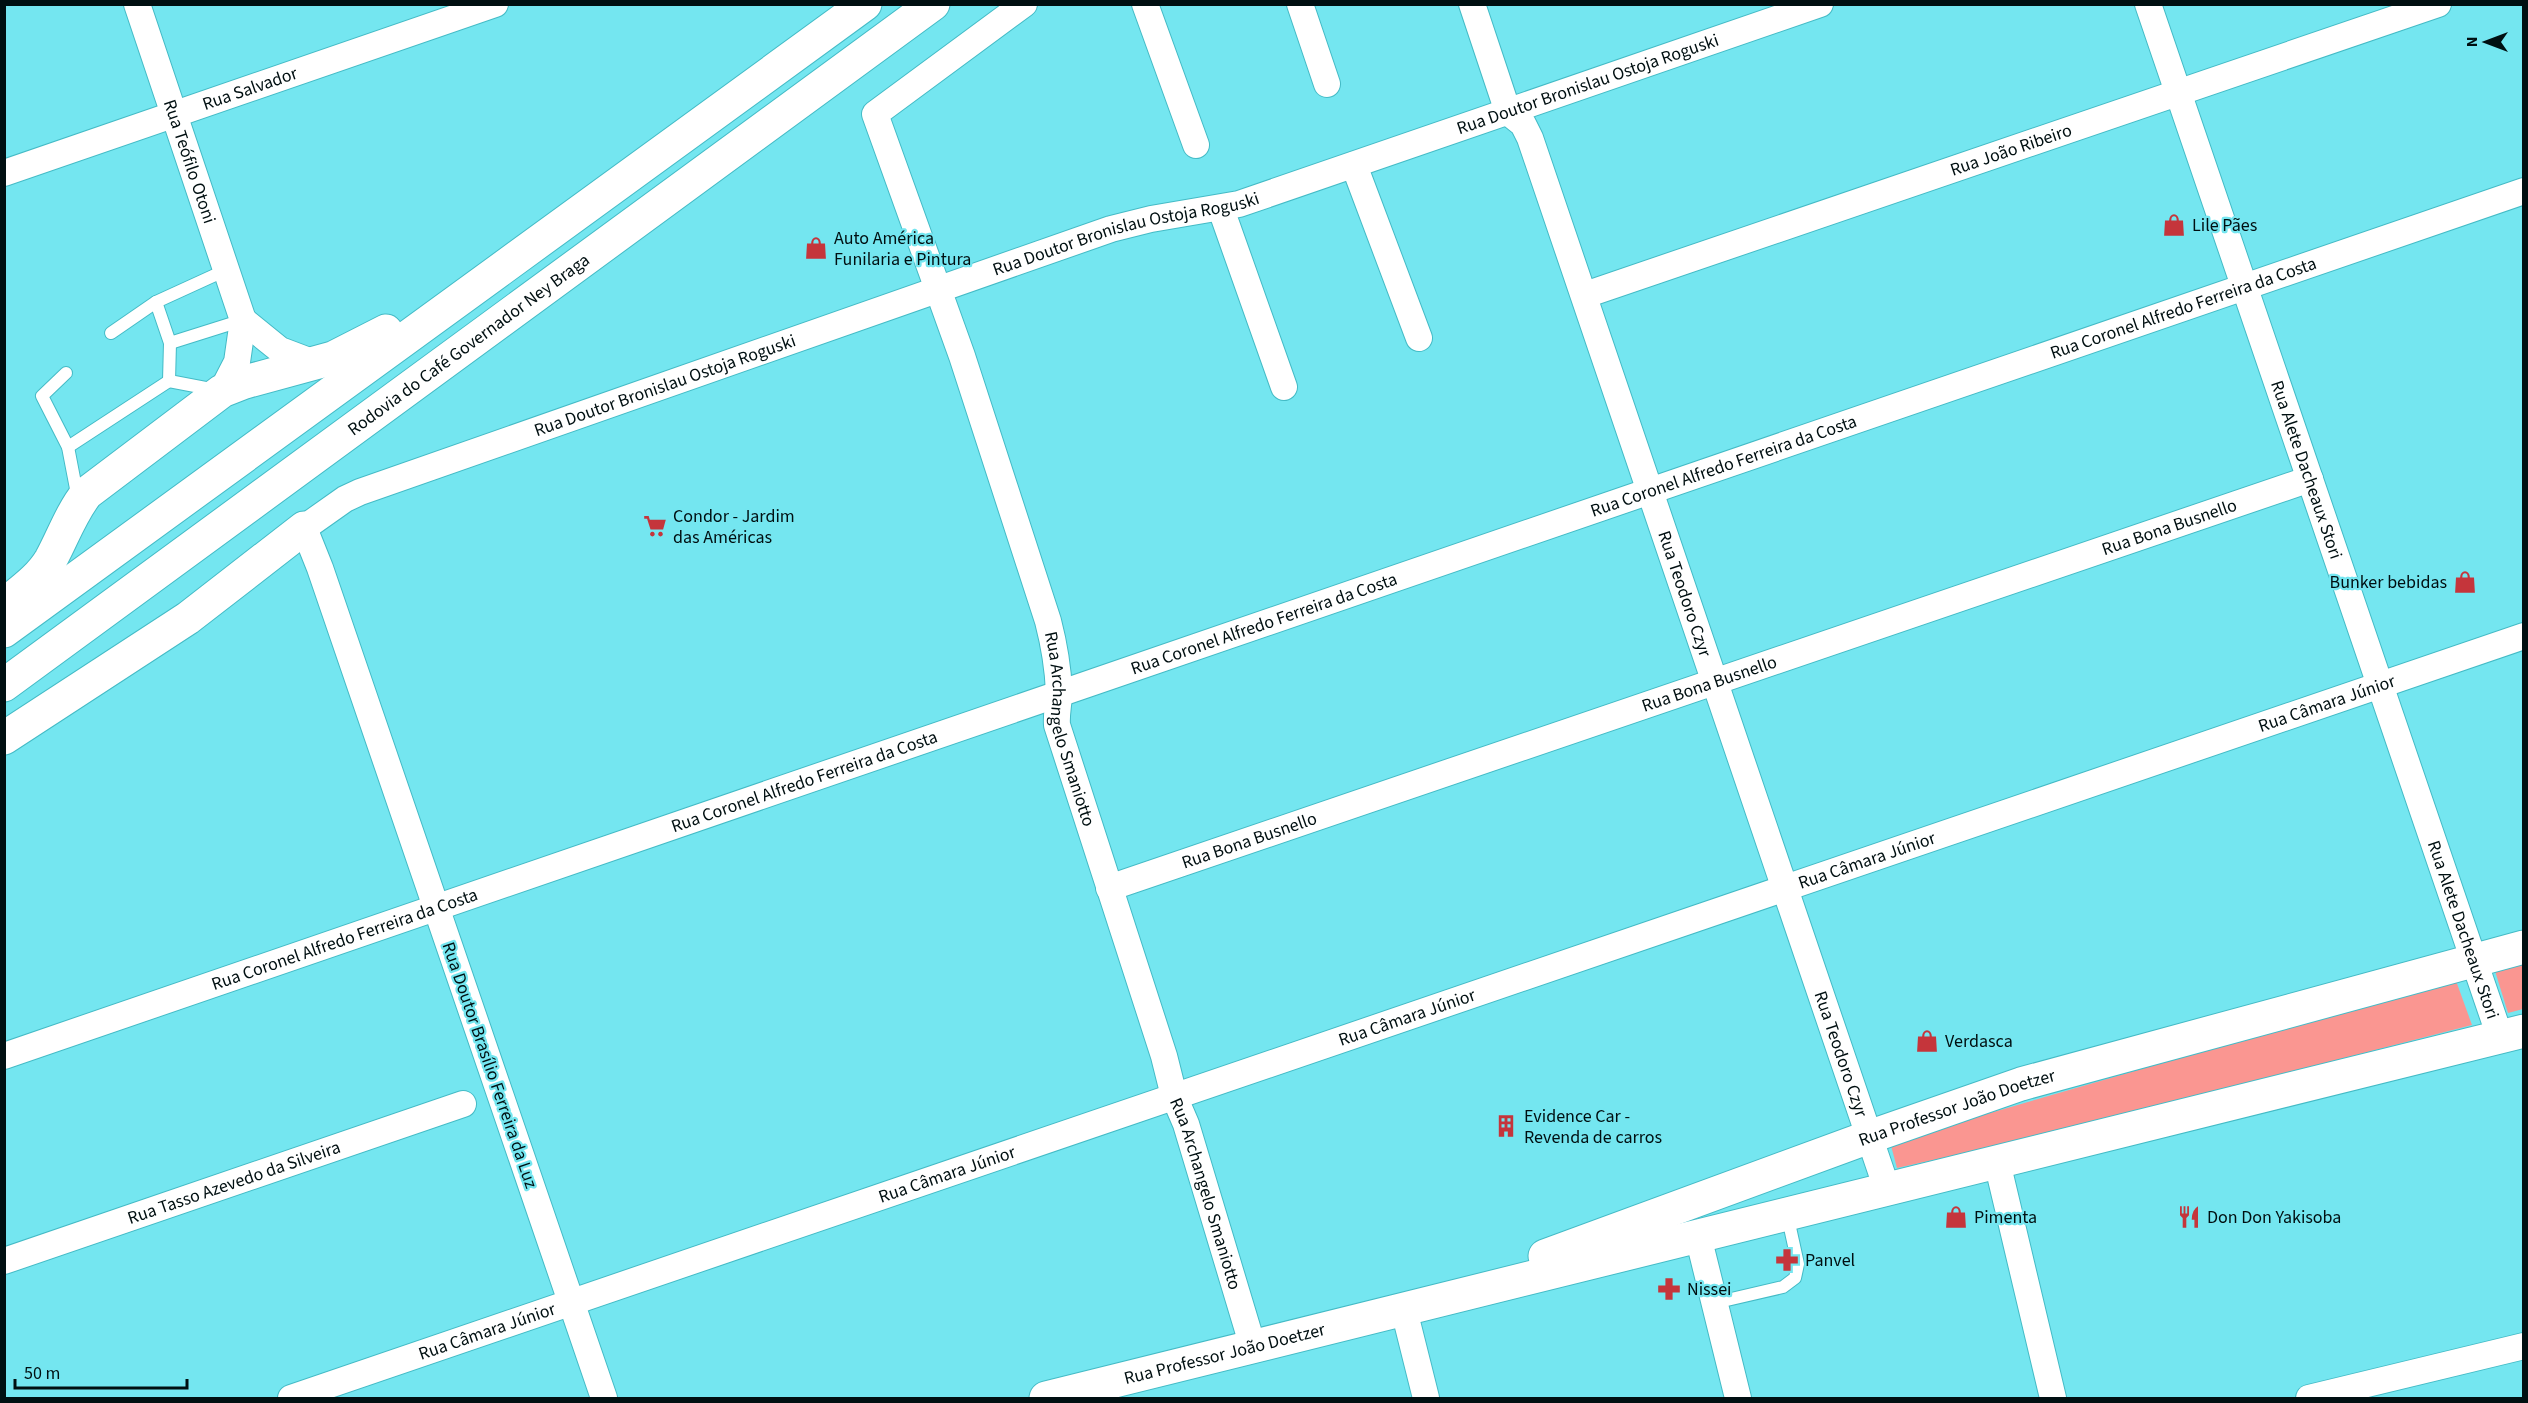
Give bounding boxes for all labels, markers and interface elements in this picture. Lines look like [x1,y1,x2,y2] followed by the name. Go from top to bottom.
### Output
[2456,12,2516,72] north arrow
[1453,28,1722,141] street label: Rua Doutor Bronislau Ostoja Roguski
[2461,37,2483,47] text: N
[199,61,302,117] street label: Rua Salvador
[157,96,222,227] street label: Rua Teófilo Otoni
[1947,118,2075,183] street label: Rua João Ribeiro
[989,186,1263,282] street label: Rua Doutor Bronislau Ostoja Roguski
[2161,212,2187,238] shop icon: Lile Pães
[2192,213,2257,238] place label: Lile Pães
[834,226,971,272] place label: Auto América Funilaria e Pintura
[803,235,829,261] shop icon: Auto América Funilaria e Pintura
[343,248,595,442] street label: Rodovia do Café Governador Ney Braga
[2047,251,2320,366] street label: Rua Coronel Alfredo Ferreira da Costa
[531,328,799,443] street label: Rua Doutor Bronislau Ostoja Roguski
[2264,377,2348,562] street label: Rua Alete Dacheaux Stori
[1587,409,1860,524] street label: Rua Coronel Alfredo Ferreira da Costa
[2098,493,2240,562] street label: Rua Bona Busnello
[673,504,795,550] place label: Condor - Jardim das Américas
[642,513,668,539] supermarket icon: Condor - Jardim das Américas
[1651,528,1718,661] street label: Rua Teodoro Czyr
[1127,567,1401,681] street label: Rua Coronel Alfredo Ferreira da Costa
[2452,569,2478,595] shop icon: Bunker bebidas
[2330,570,2447,595] place label: Bunker bebidas
[1038,629,1101,830] street label: Rua Archangelo Smaniotto
[1638,649,1780,719] street label: Rua Bona Busnello
[2255,669,2399,739] street label: Rua Câmara Júnior
[668,725,941,839] street label: Rua Coronel Alfredo Ferreira da Costa
[1178,806,1320,875] street label: Rua Bona Busnello
[1795,826,1940,896] street label: Rua Câmara Júnior
[2421,837,2505,1022] street label: Rua Alete Dacheaux Stori
[208,882,481,997] street label: Rua Coronel Alfredo Ferreira da Costa
[436,939,544,1192] street label: Rua Doutor Brasílio Ferreira da Luz
[1335,982,1480,1053] street label: Rua Câmara Júnior
[1808,988,1874,1121] street label: Rua Teodoro Czyr
[1914,1028,1940,1054] shop icon: Verdasca
[1945,1029,2013,1054] place label: Verdasca
[1855,1063,2059,1153] street label: Rua Professor João Doetzer
[1163,1094,1247,1293] street label: Rua Archangelo Smaniotto
[1524,1104,1662,1150] place label: Evidence Car - Revenda de carros
[1493,1113,1519,1139] building icon: Evidence Car - Revenda de carros
[124,1135,344,1231] street label: Rua Tasso Azevedo da Silveira
[875,1139,1020,1210] street label: Rua Câmara Júnior
[1943,1204,1969,1230] shop icon: Pimenta
[2176,1204,2202,1230] restaurant icon: Don Don Yakisoba
[1974,1205,2037,1230] place label: Pimenta
[2207,1205,2341,1230] place label: Don Don Yakisoba
[1774,1247,1800,1273] pharmacy icon: Panvel
[1805,1248,1855,1273] place label: Panvel
[1656,1276,1682,1302] pharmacy icon: Nissei
[1687,1277,1732,1302] place label: Nissei
[415,1296,560,1367] street label: Rua Câmara Júnior
[1122,1317,1329,1391] street label: Rua Professor João Doetzer
[15,1352,188,1390] scale bar
[24,1361,60,1386] text: 50 m

